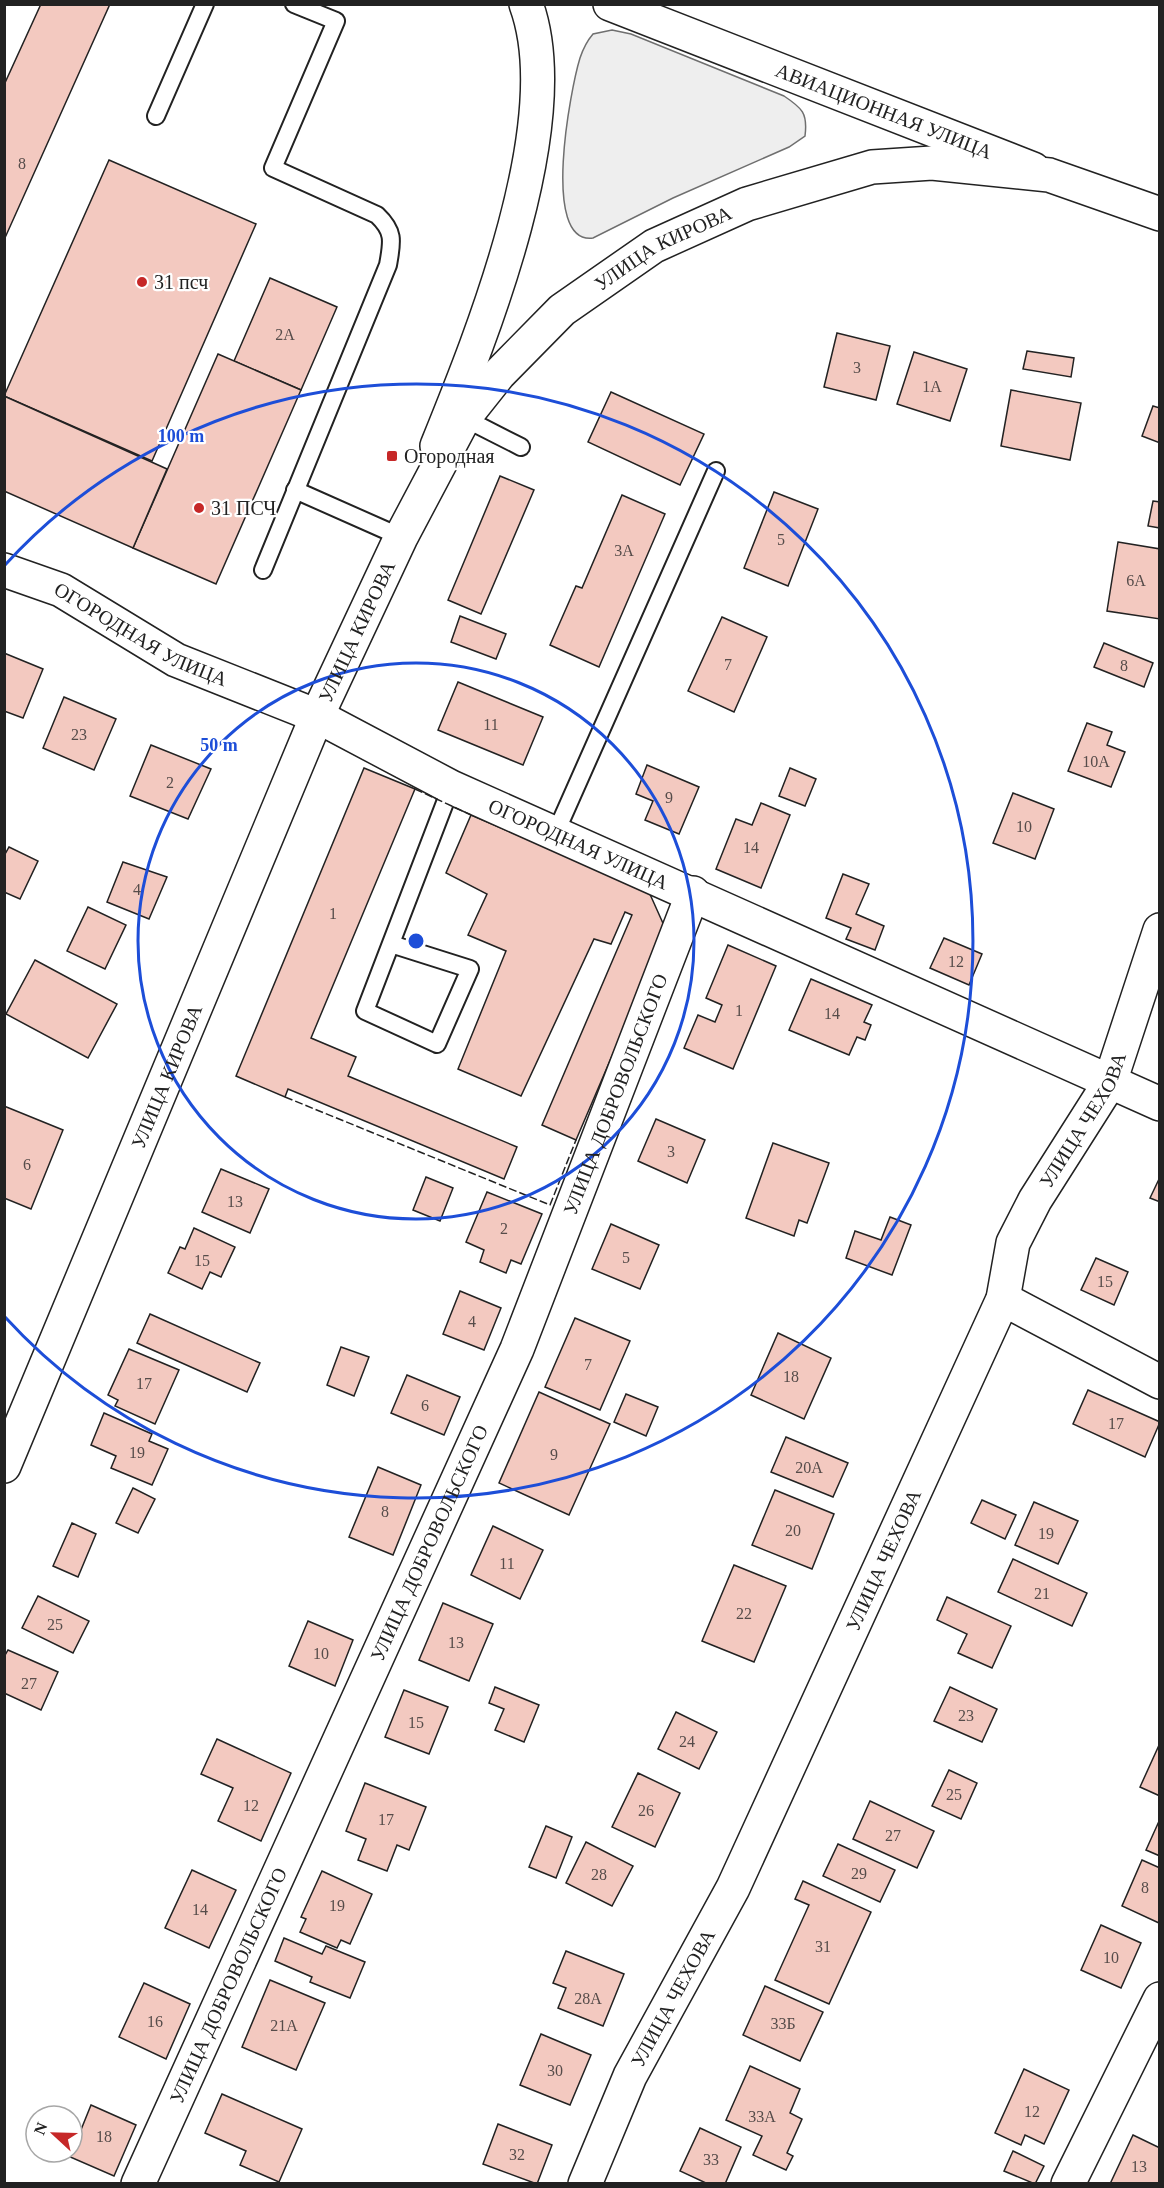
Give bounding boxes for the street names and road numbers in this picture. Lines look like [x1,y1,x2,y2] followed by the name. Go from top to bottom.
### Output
[772,59,996,163] street label: АВИАЦИОННАЯ УЛИЦА
[590,201,735,295] street label: УЛИЦА КИРОВА
[314,557,400,706] street label: УЛИЦА КИРОВА
[50,578,231,690] street label: ОГОРОДНАЯ УЛИЦА
[485,794,672,894] street label: ОГОРОДНАЯ УЛИЦА
[559,971,672,1218] street label: УЛИЦА ДОБРОВОЛЬСКОГО
[127,1001,207,1152] street label: УЛИЦА КИРОВА
[1035,1049,1130,1192] street label: УЛИЦА ЧЕХОВА
[366,1421,492,1664] street label: УЛИЦА ДОБРОВОЛЬСКОГО
[841,1485,925,1635] street label: УЛИЦА ЧЕХОВА
[165,1864,291,2107] street label: УЛИЦА ДОБРОВОЛЬСКОГО
[626,1925,720,2071] street label: УЛИЦА ЧЕХОВА

